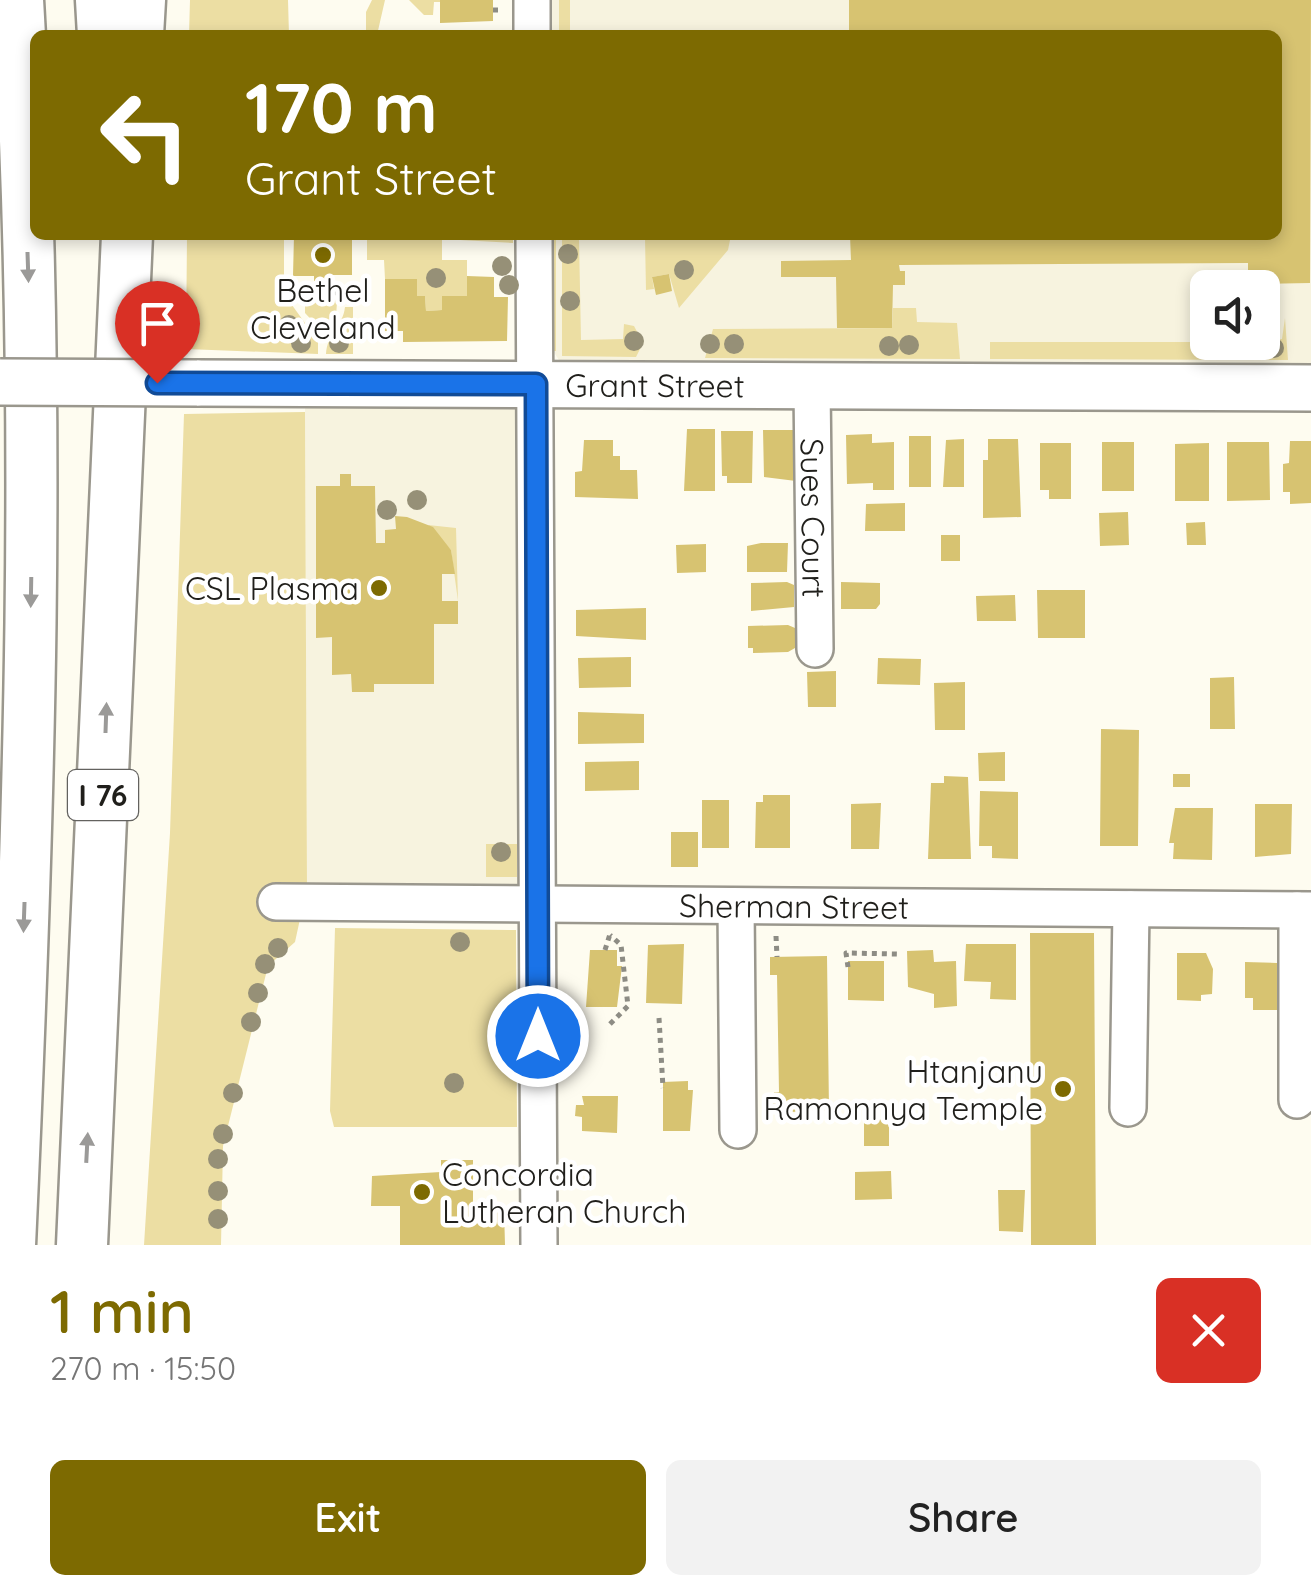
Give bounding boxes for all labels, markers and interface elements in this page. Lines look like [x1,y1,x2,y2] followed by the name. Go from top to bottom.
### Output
[245,63,438,151] text: 170 m
[80,70,210,200] icon: left
[245,150,497,206] text: Grant Street
[312,244,334,266] marker: Bethel Cleveland
[20,252,36,284] one-way arrow
[250,270,396,347] place label: Bethel Cleveland
[1190,270,1280,360] map controls
[1190,270,1280,360] button: sound
[115,281,200,384] pin
[130,296,185,351] icon: arrive
[565,365,745,405] street label: Grant Street
[793,438,834,598] street label: Sues Court
[185,568,359,608] place label: CSL Plasma
[23,577,39,609] one-way arrow
[368,577,390,599] marker: CSL Plasma
[98,702,114,734] one-way arrow
[68,770,138,820] road number: I 76
[679,885,909,927] street label: Sherman Street
[16,902,32,933] one-way arrow
[486,984,590,1088] position arrow
[763,1051,1043,1128] place label: Htanjanu Ramonnya Temple
[1052,1078,1074,1100] marker: Htanjanu Ramonnya Temple
[79,1131,95,1163] one-way arrow
[442,1154,687,1231] place label: Concordia Lutheran Church
[411,1181,433,1203] marker: Concordia Lutheran Church
[50,1273,194,1348] text: 1 min
[1156,1278,1261,1383] button: close
[50,1348,236,1388] text: 270 m · 15:50
[50,1460,646,1575] button: Exit
[666,1460,1261,1575] button: Share

